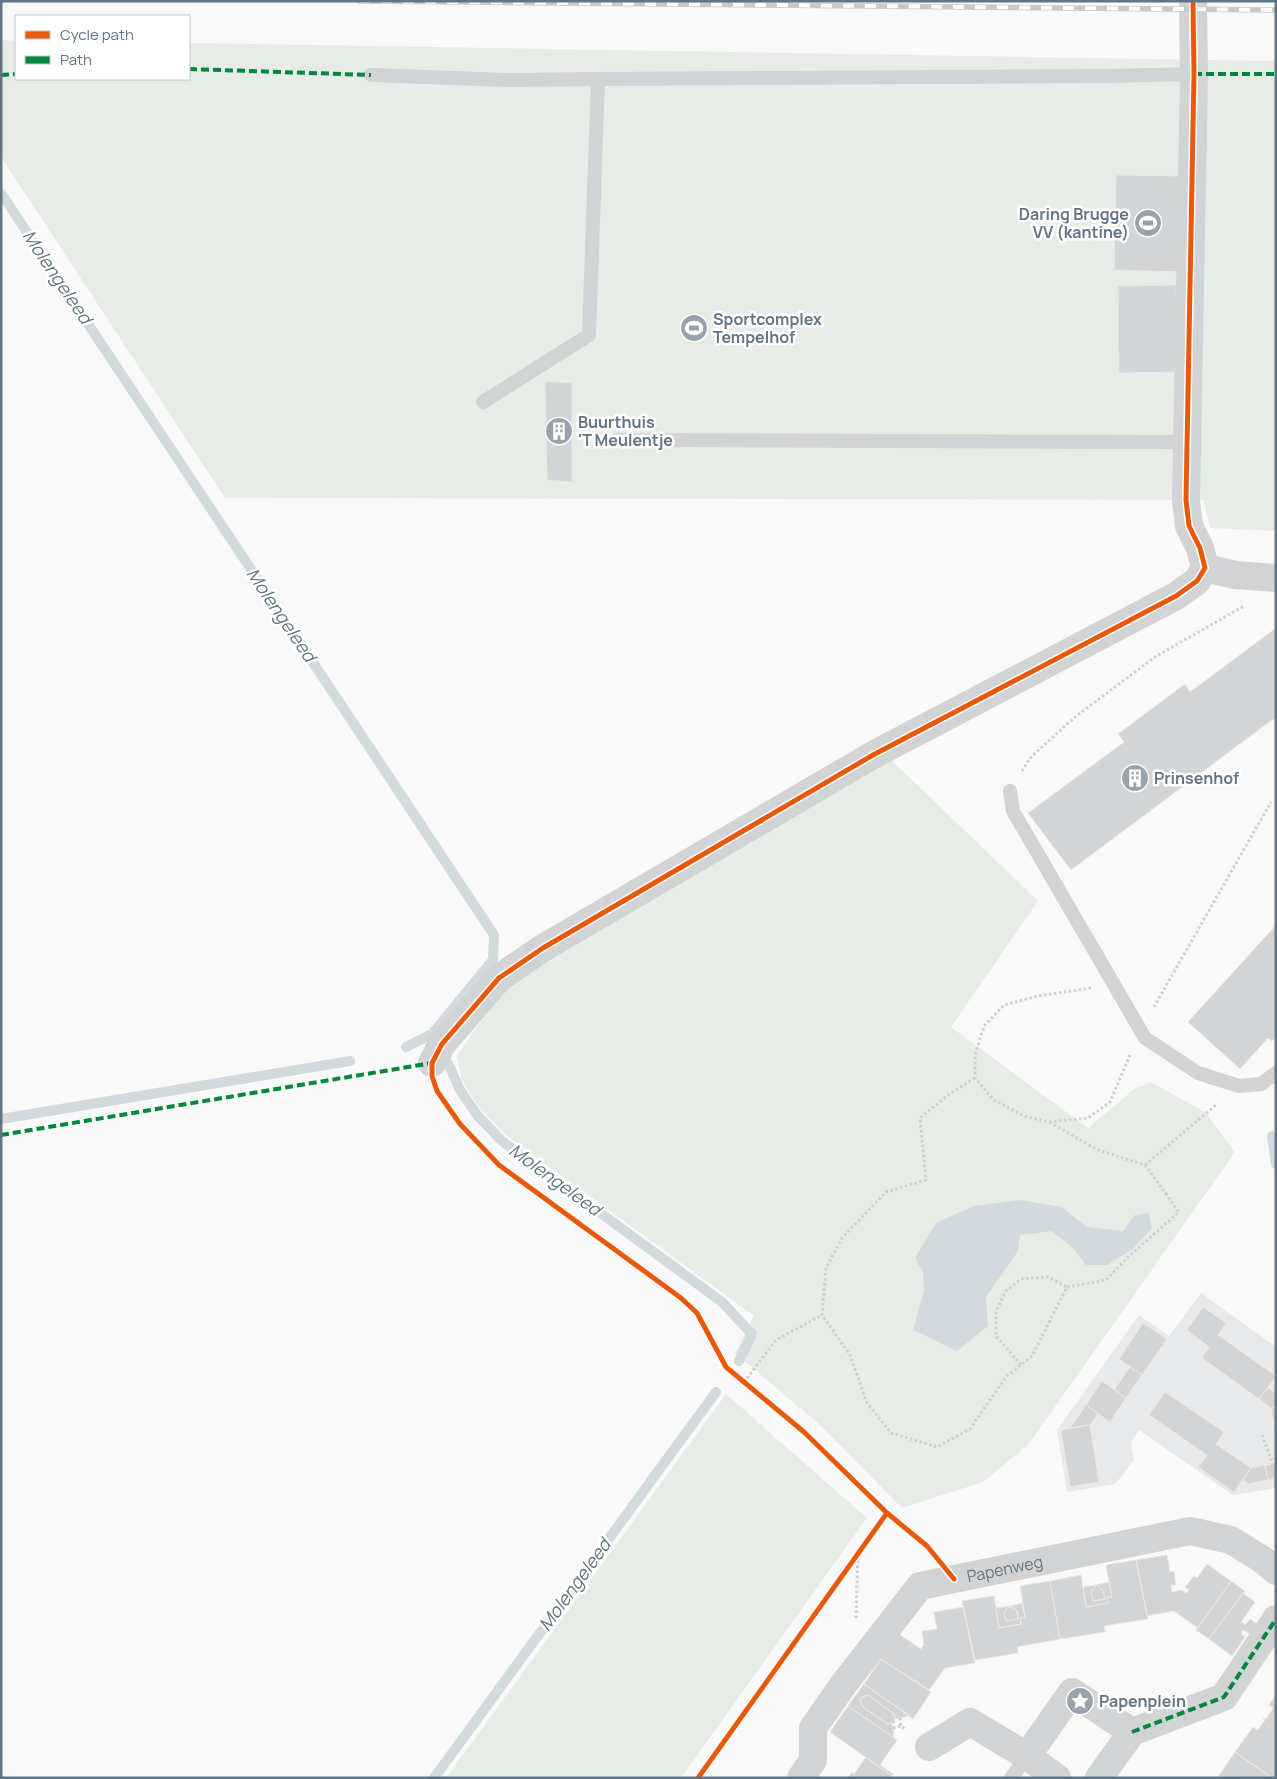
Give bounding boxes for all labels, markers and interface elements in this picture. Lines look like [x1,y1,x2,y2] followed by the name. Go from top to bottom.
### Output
[15,15,190,80] legend
[60,24,134,45] text: Cycle path
[60,49,92,70] text: Path
[1019,203,1129,243] place label: Daring Brugge VV (kantine)
[1133,208,1163,238] sports icon: Daring Brugge VV (kantine)
[18,225,99,330] water label: Molengeleed
[713,308,822,348] place label: Sportcomplex Tempelhof
[679,313,709,343] sports icon: Sportcomplex Tempelhof
[578,411,673,451] place label: Buurthuis 'T Meulentje
[544,416,574,446] building icon: Buurthuis 'T Meulentje
[242,563,323,668] water label: Molengeleed
[1120,763,1150,793] building icon: Prinsenhof
[1154,767,1239,789] place label: Prinsenhof
[505,1138,608,1222] water label: Molengeleed
[533,1532,617,1635] water label: Molengeleed
[965,1550,1045,1587] street label: Papenweg
[1065,1686,1095,1716] place icon: Papenplein
[1099,1690,1186,1712] place label: Papenplein

